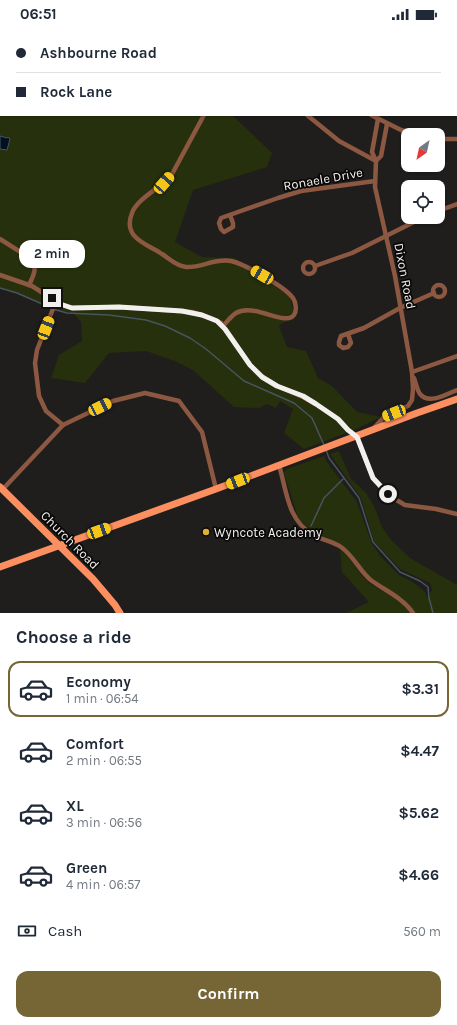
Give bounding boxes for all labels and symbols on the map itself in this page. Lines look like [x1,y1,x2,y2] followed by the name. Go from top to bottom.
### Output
[401,128,445,172] north arrow
[282,165,364,193] street label: Ronaele Drive
[152,170,176,196] car
[19,240,85,268] callout: 2 min
[391,242,419,310] street label: Dixon Road
[249,264,275,286] car
[43,289,61,307] route end
[36,315,56,341] car
[87,396,113,418] car
[381,403,407,423] car
[225,471,251,491] car
[379,485,397,503] route start
[38,508,102,572] street label: Church Road
[86,521,112,541] car
[214,525,322,540] place label: Wyncote Academy
[201,527,211,537] marker: Wyncote Academy

